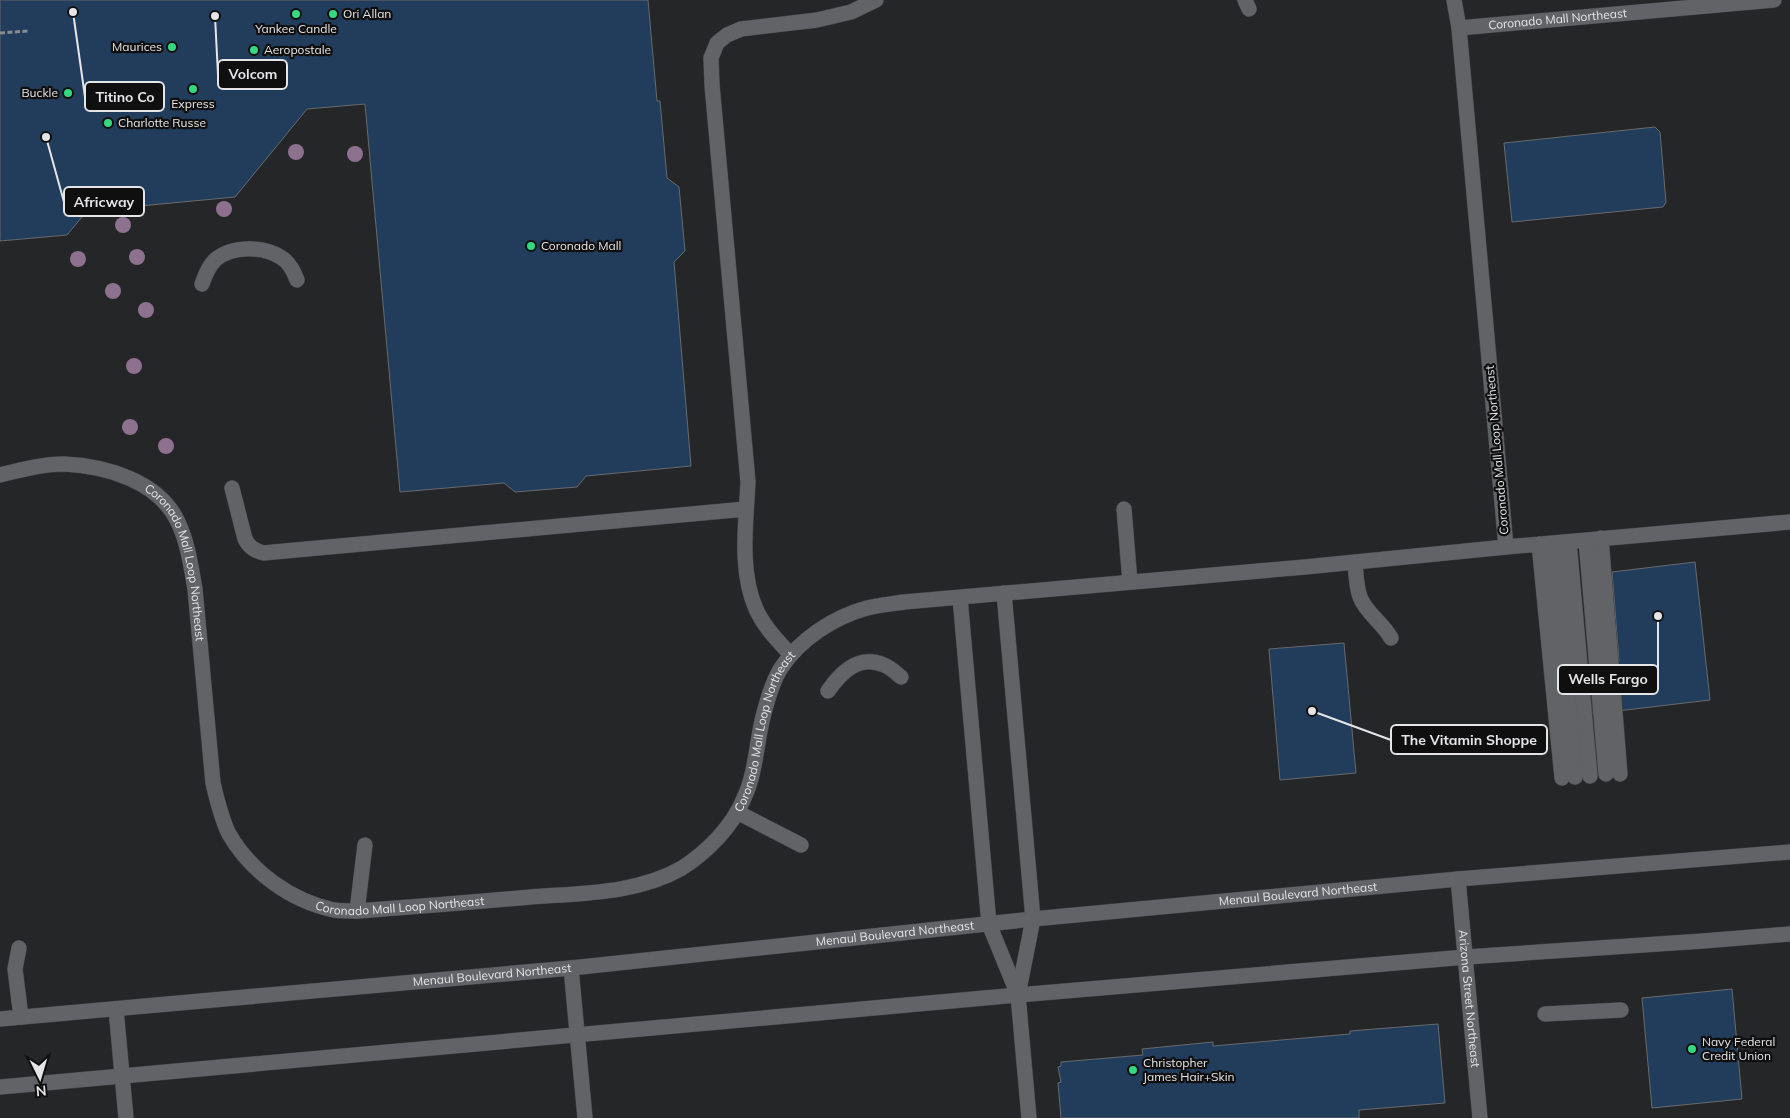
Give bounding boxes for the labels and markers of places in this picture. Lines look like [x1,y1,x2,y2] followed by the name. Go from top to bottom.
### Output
[343,6,391,21] place label: Ori Allan
[290,8,302,20] marker: Yankee Candle
[327,8,339,20] marker: Ori Allan
[254,21,337,36] place label: Yankee Candle
[112,39,162,54] place label: Maurices
[166,41,178,53] marker: Maurices
[264,42,331,57] place label: Aeropostale
[248,44,260,56] marker: Aeropostale
[218,60,287,89] callout: Volcom
[85,82,164,111] callout: Titino Co
[187,83,199,95] marker: Express
[21,85,58,100] place label: Buckle
[62,87,74,99] marker: Buckle
[171,96,215,111] place label: Express
[118,115,206,130] place label: Charlotte Russe
[102,117,114,129] marker: Charlotte Russe
[64,187,144,216] callout: Africway
[541,238,621,253] place label: Coronado Mall
[525,240,537,252] marker: Coronado Mall
[1558,665,1658,694] callout: Wells Fargo
[1391,725,1547,754] callout: The Vitamin Shoppe
[1702,1034,1775,1063] place label: Navy Federal Credit Union
[1686,1043,1698,1055] marker: Navy Federal Credit Union
[1143,1055,1235,1084] place label: Christopher James Hair+Skin
[1127,1064,1139,1076] marker: Christopher James Hair+Skin

